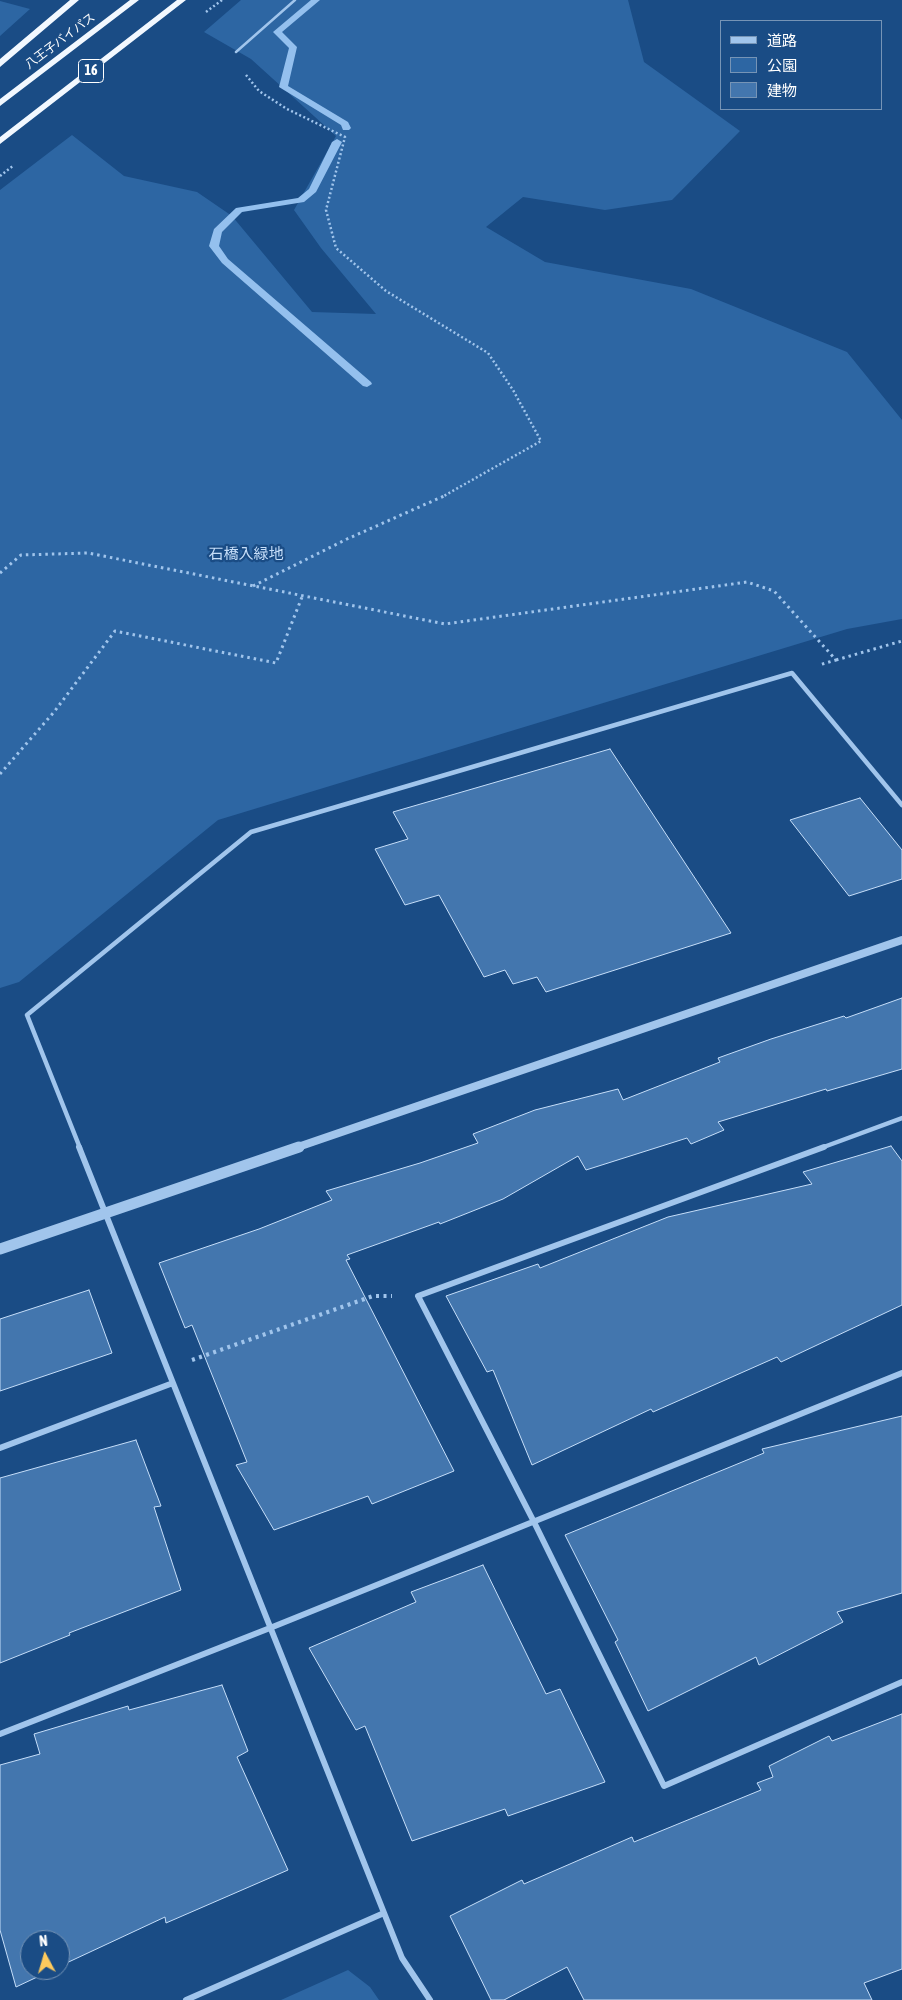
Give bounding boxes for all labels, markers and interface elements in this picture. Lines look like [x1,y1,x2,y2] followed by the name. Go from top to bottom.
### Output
[22,10,98,72] street label: 八王子バイパス
[720,20,882,110] legend
[767,32,797,49] text: 道路
[767,57,797,74] text: 公園
[78,59,104,82] road number: 16
[767,82,797,99] text: 建物
[209,545,283,563] park label: 石橋入緑地
[20,1930,70,1980] north arrow
[39,1933,48,1949] text: N

